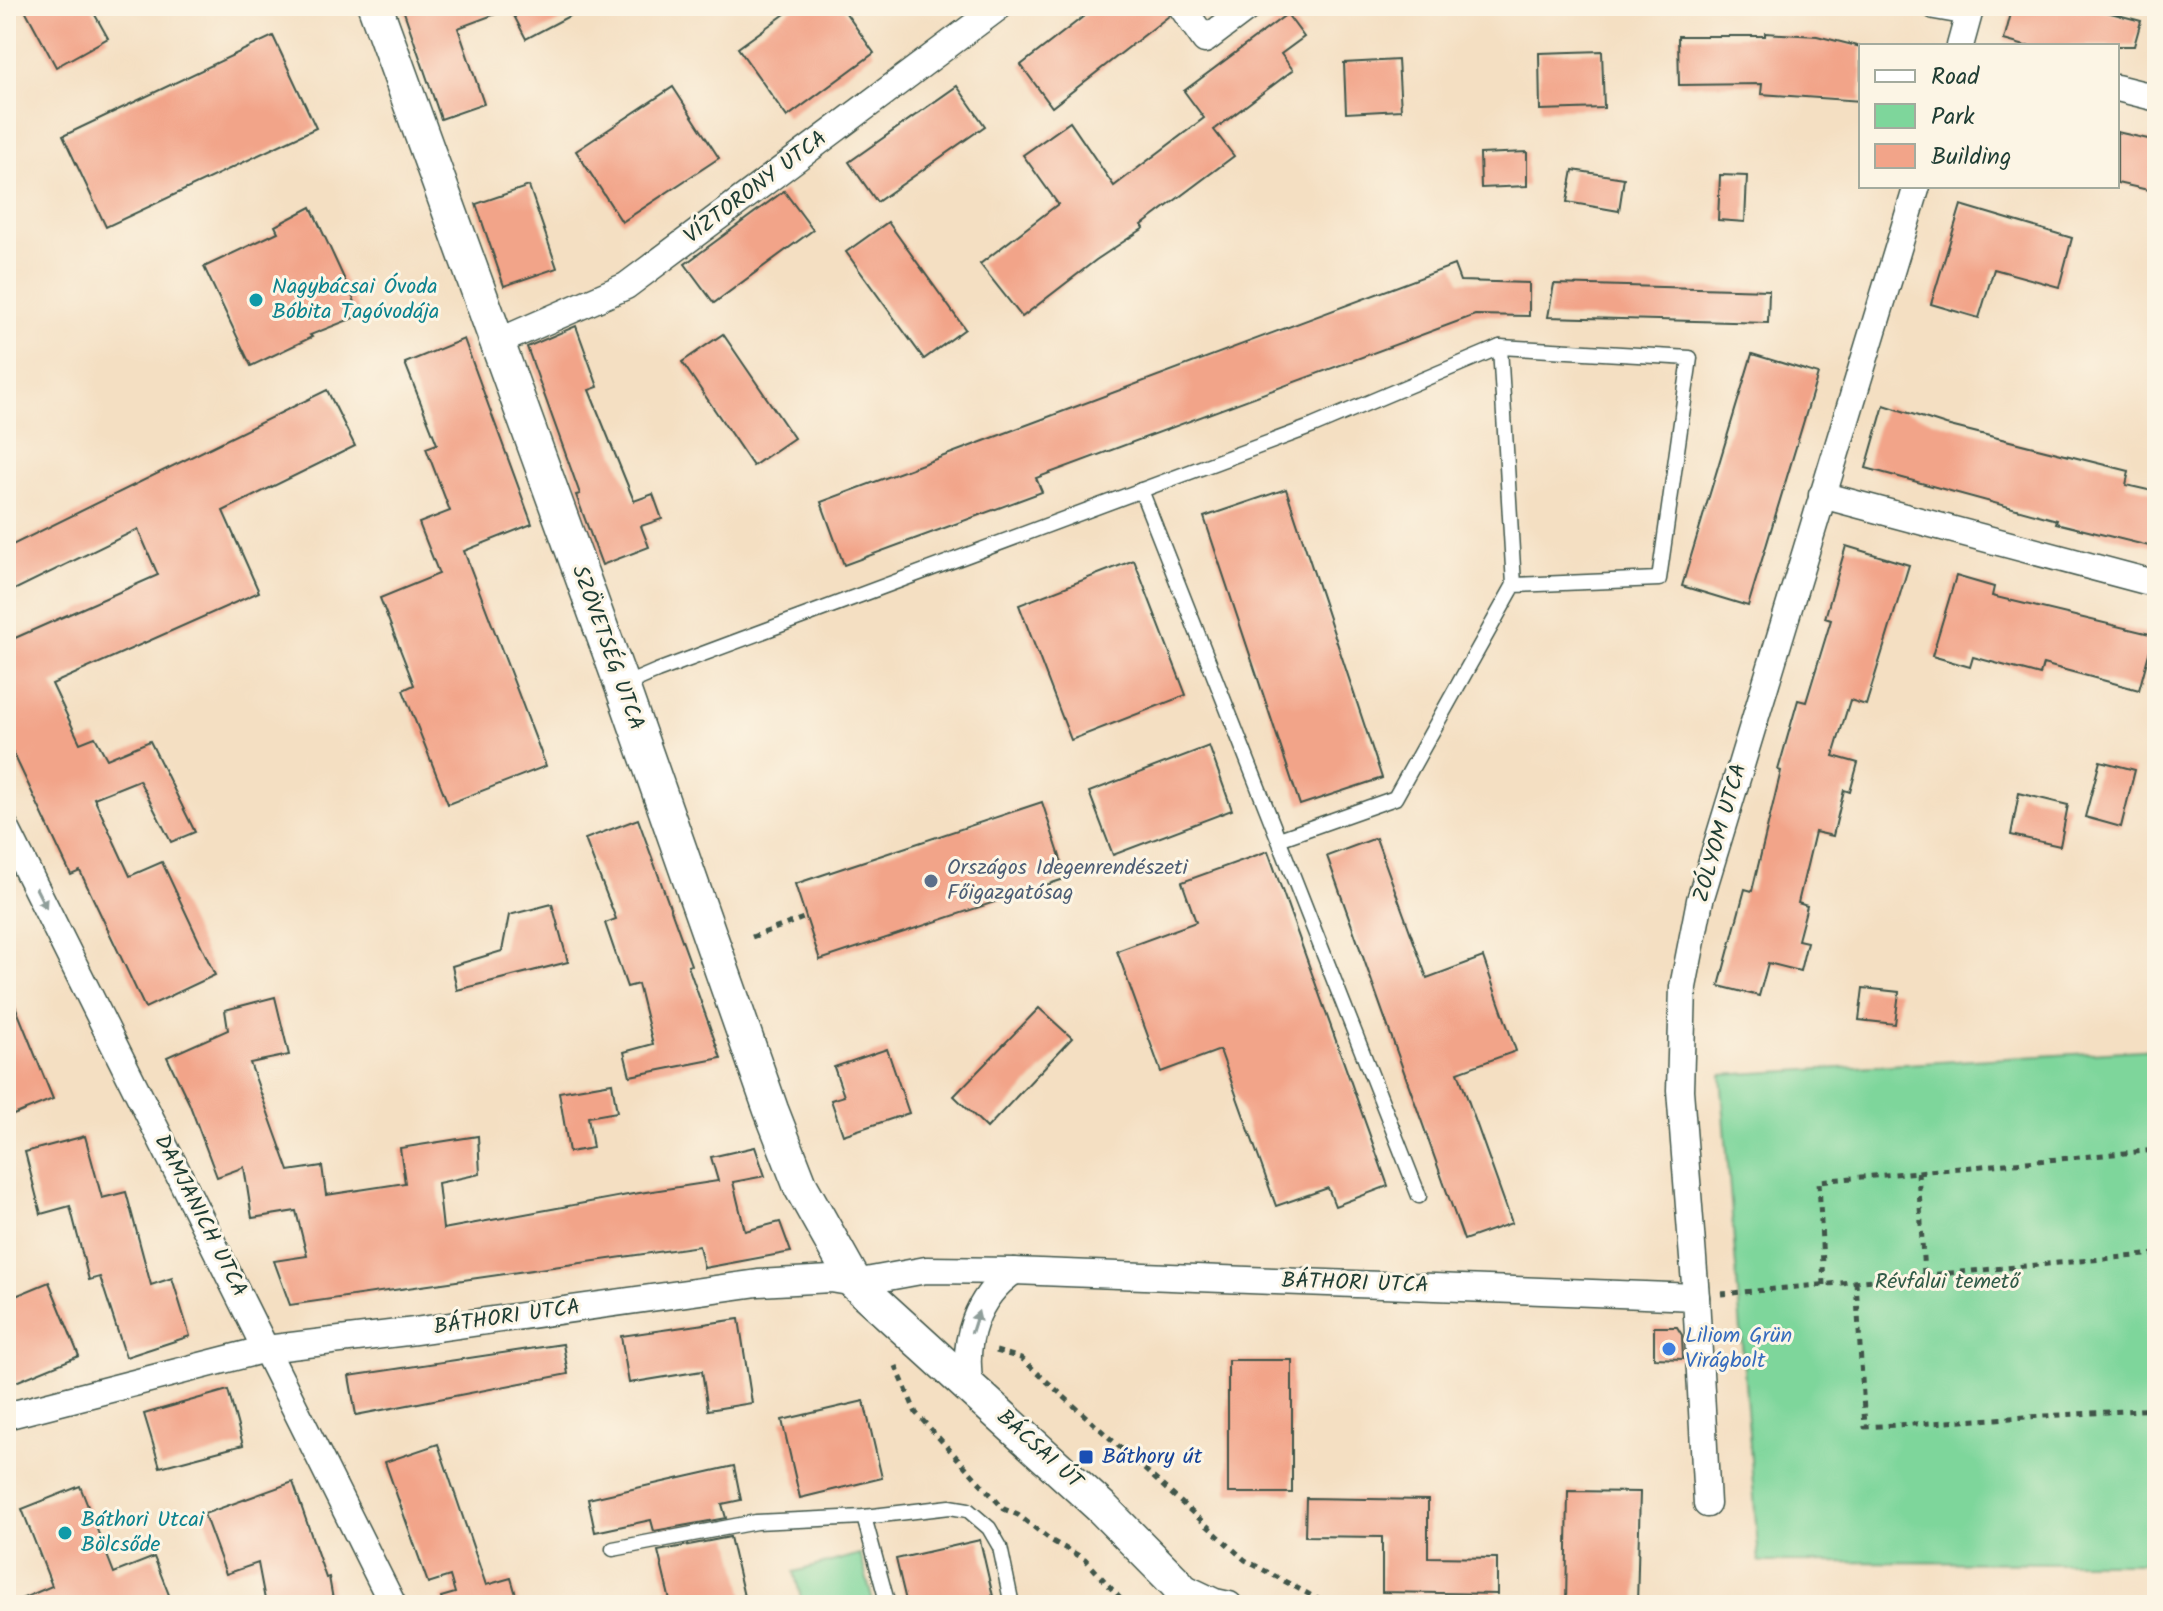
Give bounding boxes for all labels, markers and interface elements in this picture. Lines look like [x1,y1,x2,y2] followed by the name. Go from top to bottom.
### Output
[1859,44,2119,188] legend
[1931,58,1980,97] text: Road
[1931,98,1975,137] text: Park
[677,122,835,254] street label: VÍZTORONY UTCA
[1931,138,2011,177] text: Building
[272,270,439,330] place label: Nagybácsai Óvoda Bóbita Tagóvodája
[247,291,265,309] marker: Nagybácsai Óvoda Bóbita Tagóvodája
[561,561,653,735] street label: SZÖVETSÉG UTCA
[1684,759,1758,907] street label: ZÓLYOM UTCA
[947,851,1189,911] place label: Országos Idegenrendészeti Főigazgatósag
[922,872,940,890] marker: Országos Idegenrendészeti Főigazgatósag
[34,887,48,910] one-way arrow
[144,1129,256,1303] street label: DAMJANICH UTCA
[1281,1264,1429,1304] street label: BÁTHORI UTCA
[1875,1265,2021,1300] park label: Révfalui temető
[432,1290,582,1346] street label: BÁTHORI UTCA
[970,1309,982,1333] one-way arrow
[1685,1319,1792,1379] place label: Liliom Grün Virágbolt
[1660,1340,1678,1358] marker: Liliom Grün Virágbolt
[988,1402,1092,1500] street label: BÁCSAI ÚT
[1102,1440,1203,1475] place label: Báthory út
[1077,1448,1095,1466] marker: Báthory út
[81,1503,205,1563] place label: Báthori Utcai Bölcsőde
[56,1524,74,1542] marker: Báthori Utcai Bölcsőde

